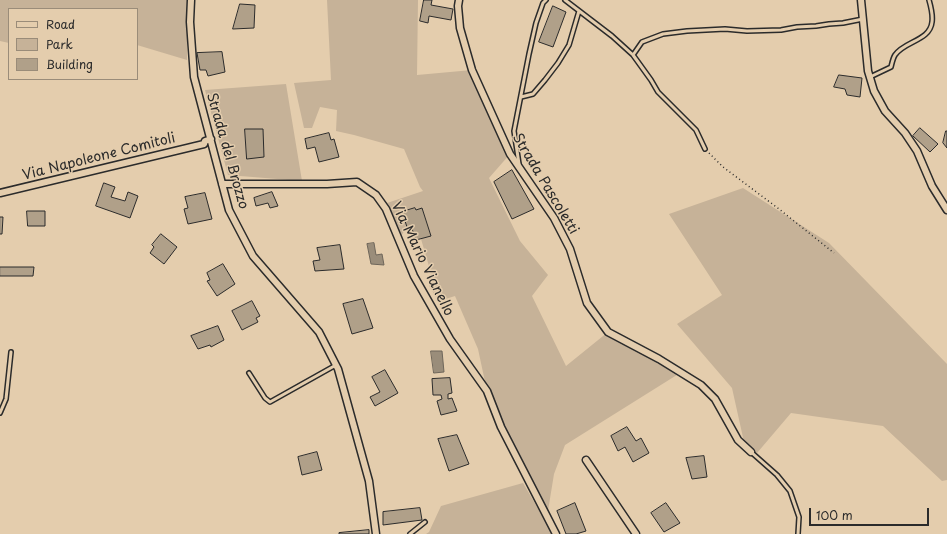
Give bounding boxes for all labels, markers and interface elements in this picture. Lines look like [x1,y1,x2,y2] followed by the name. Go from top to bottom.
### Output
[8,8,138,80] legend
[46,15,75,33] text: Road
[46,35,73,53] text: Park
[46,55,93,73] text: Building
[202,91,252,211] street label: Strada del Brozzo
[21,130,177,184] street label: Via Napoleone Comitoli
[508,131,582,237] street label: Strada Pascoletti
[387,199,457,319] street label: Via Mario Vianello
[811,500,931,526] scale bar
[816,506,853,524] text: 100 m

